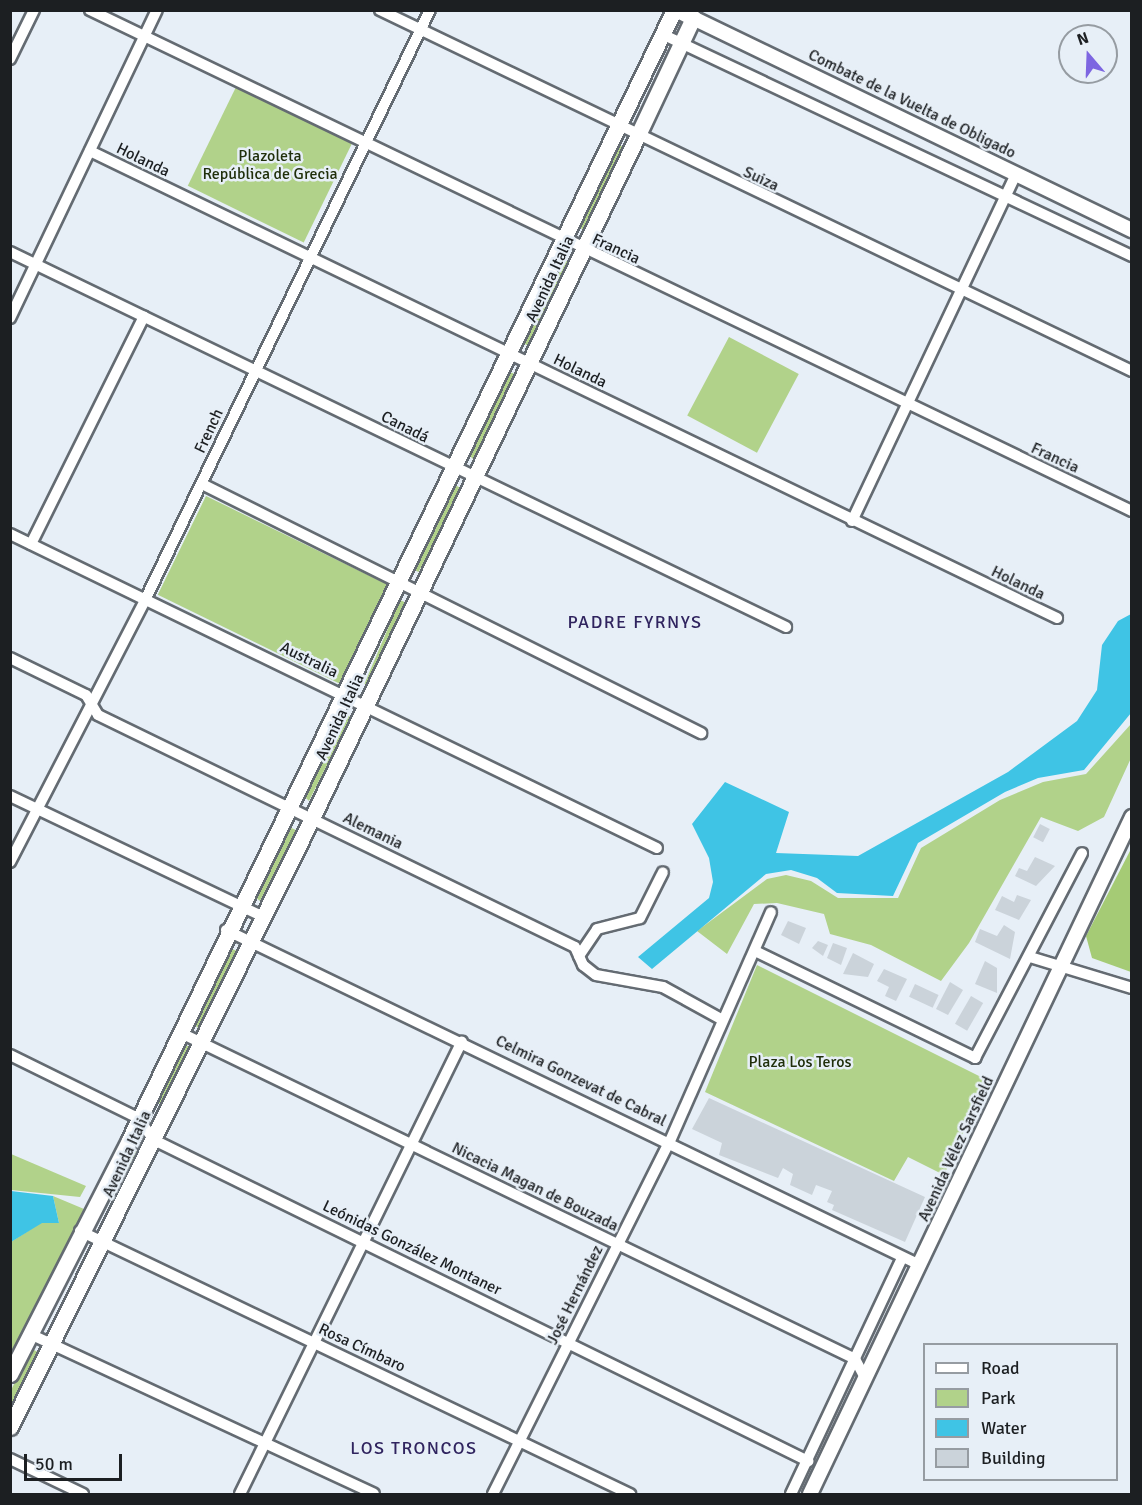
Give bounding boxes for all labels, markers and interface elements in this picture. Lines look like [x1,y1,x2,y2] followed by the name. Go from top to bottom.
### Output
[1058,24,1118,84] north arrow
[1074,28,1091,50] text: N
[805,45,1019,163] street label: Combate de la Vuelta de Obligado
[113,139,173,181] street label: Holanda
[202,146,338,184] park label: Plazoleta República de Grecia
[740,162,782,196] street label: Suiza
[589,230,643,268] street label: Francia
[522,233,578,325] street label: Avenida Italia
[550,350,610,392] street label: Holanda
[190,406,228,456] street label: French
[378,407,432,447] street label: Canadá
[1028,439,1082,477] street label: Francia
[988,562,1048,604] street label: Holanda
[568,611,702,633] district label: PADRE FYRNYS
[277,638,341,682] street label: Australia
[312,671,368,763] street label: Avenida Italia
[340,808,406,854] street label: Alemania
[492,1031,670,1131] street label: Celmira Gonzevat de Cabral
[749,1052,851,1072] park label: Plaza Los Teros
[914,1074,998,1224] street label: Avenida Vélez Sarsfield
[99,1108,155,1200] street label: Avenida Italia
[449,1138,621,1236] street label: Nicacia Magan de Bouzada
[319,1196,505,1300] street label: Leónidas González Montaner
[543,1242,607,1348] street label: José Hernández
[316,1320,408,1376] street label: Rosa Címbaro
[923,1343,1118,1481] legend
[981,1357,1020,1379] text: Road
[981,1387,1016,1409] text: Park
[981,1417,1026,1439] text: Water
[350,1437,478,1459] district label: LOS TRONCOS
[27,1442,124,1480] scale bar
[981,1447,1045,1469] text: Building
[35,1453,73,1475] text: 50 m

